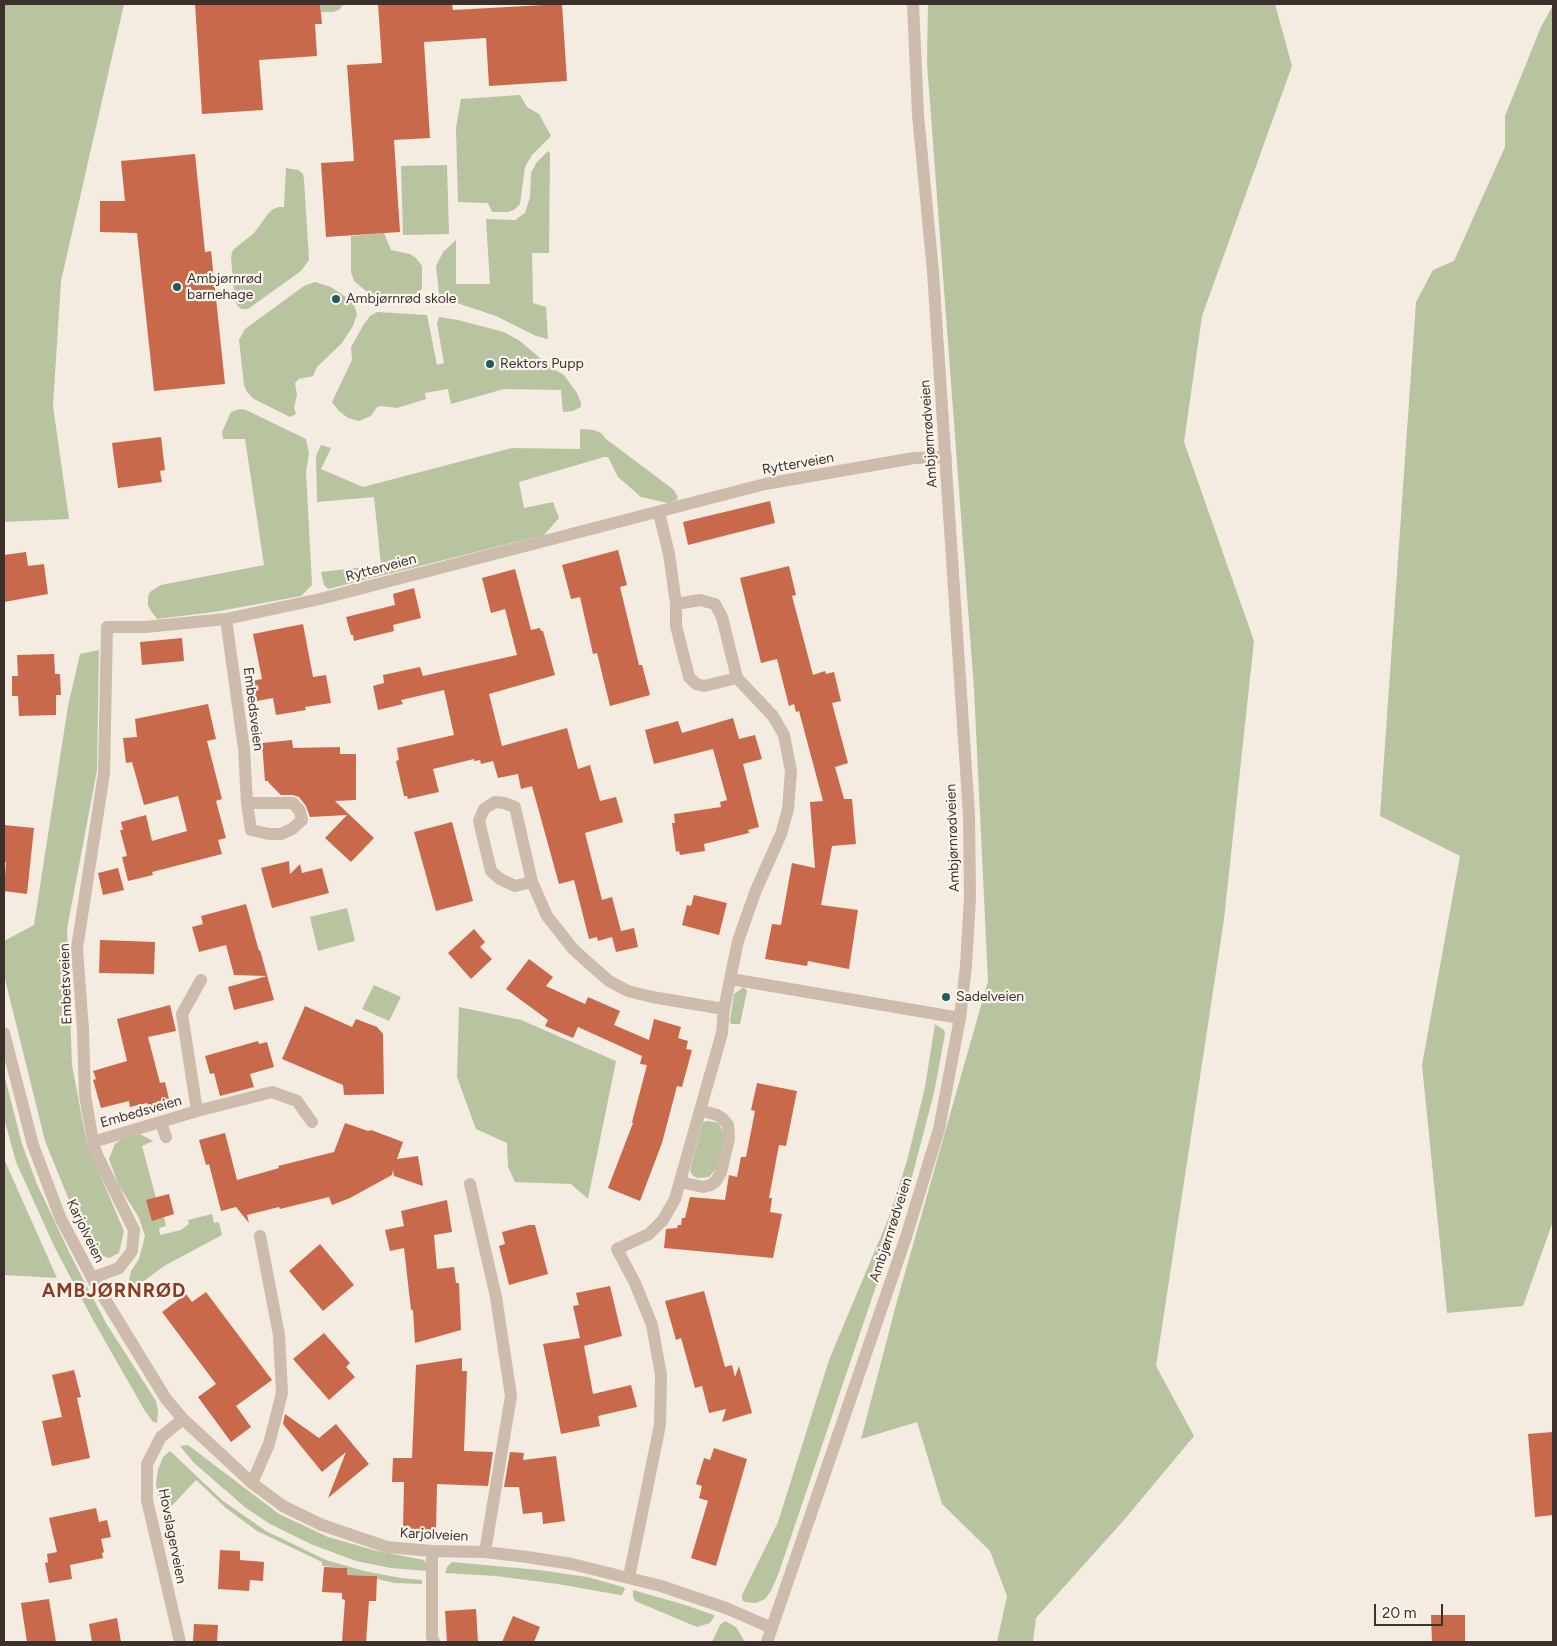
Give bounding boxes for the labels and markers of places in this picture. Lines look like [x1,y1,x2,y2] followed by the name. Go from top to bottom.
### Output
[187,271,262,304] place label: Ambjørnrød barnehage
[171,281,183,293] marker: Ambjørnrød barnehage
[346,291,457,307] place label: Ambjørnrød skole
[330,293,342,305] marker: Ambjørnrød skole
[500,356,584,372] place label: Rektors Pupp
[484,358,496,370] marker: Rektors Pupp
[956,989,1024,1005] place label: Sadelveien
[940,991,952,1003] marker: Sadelveien

